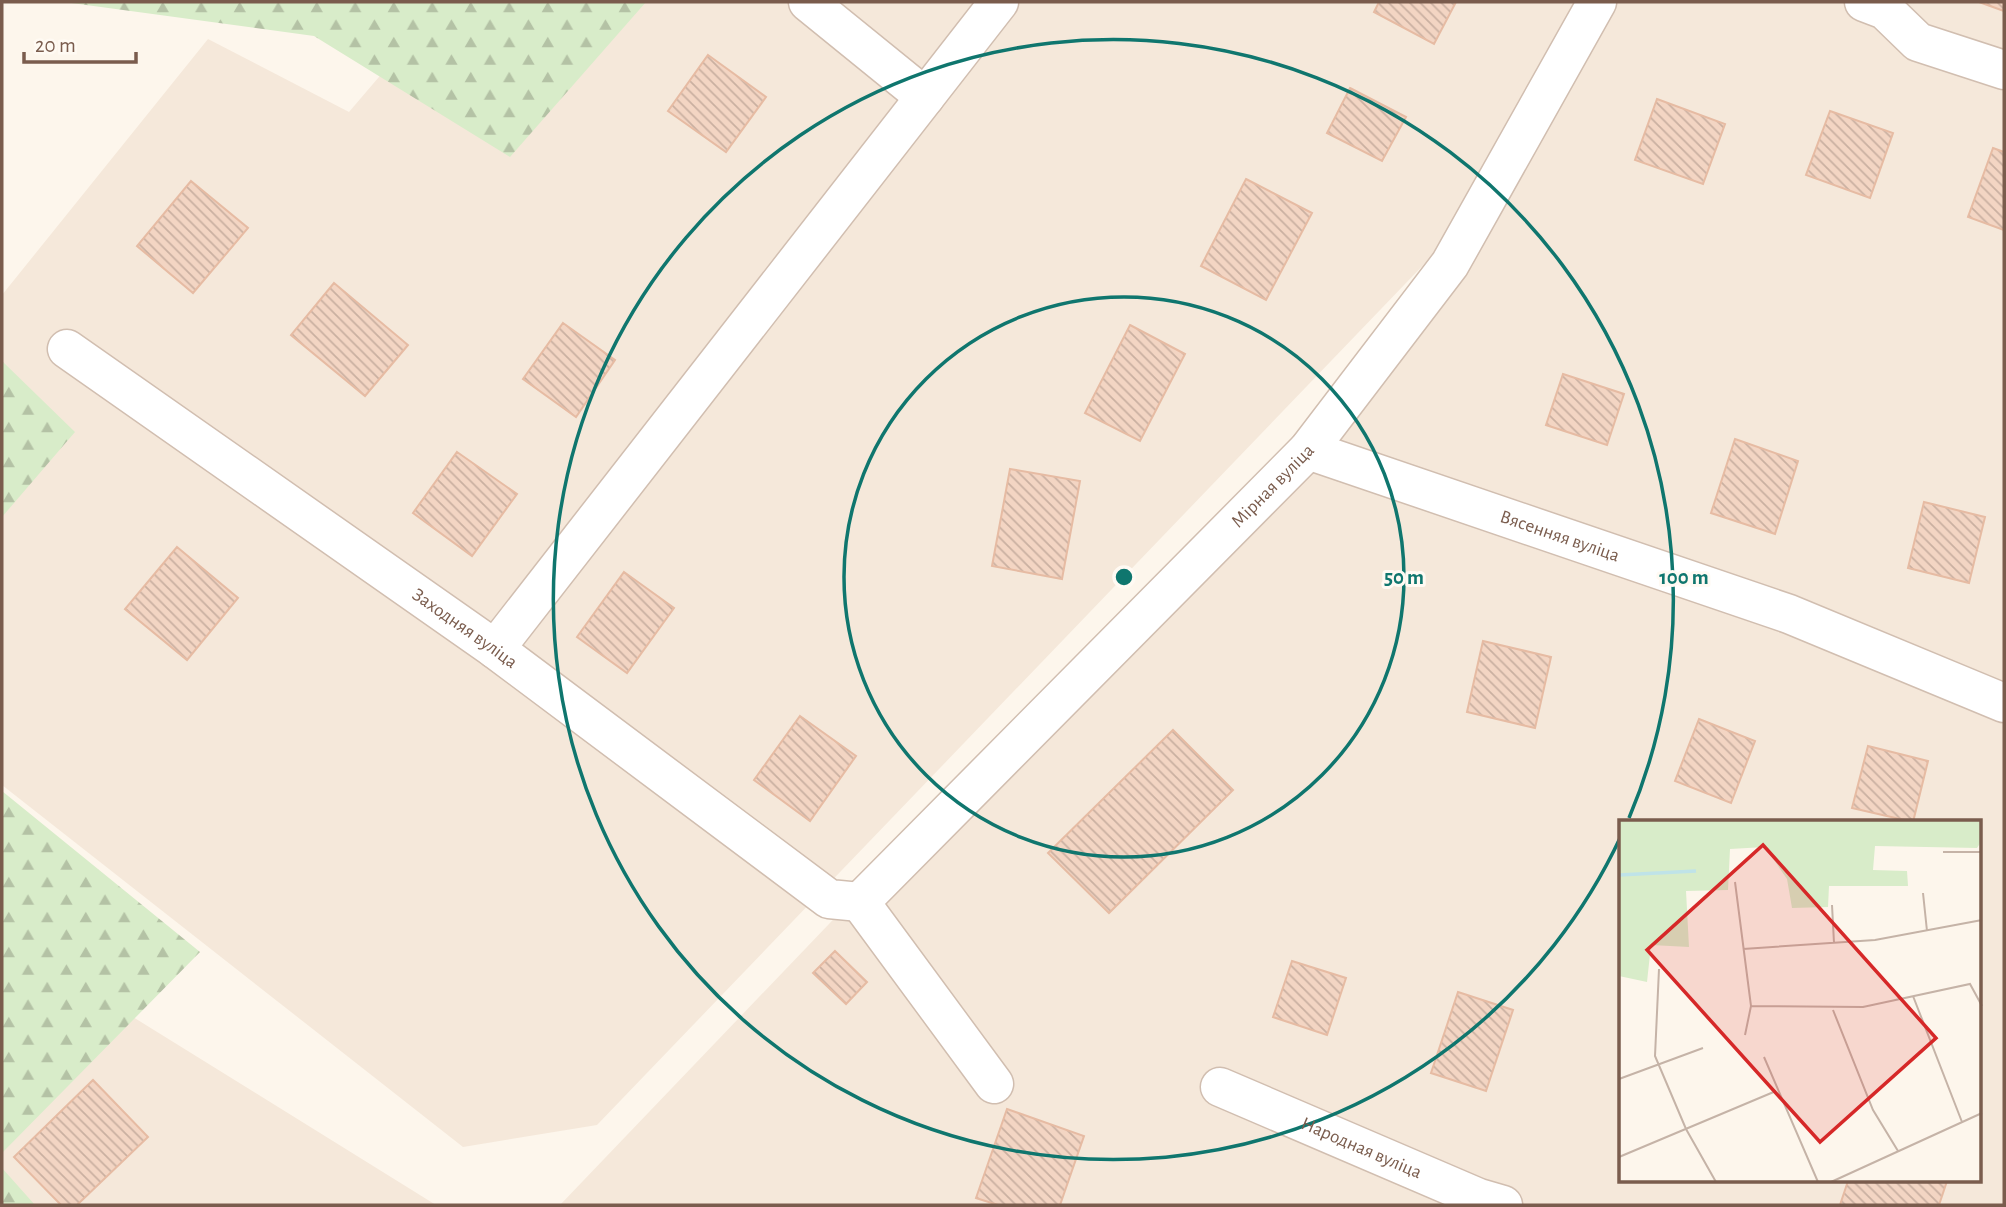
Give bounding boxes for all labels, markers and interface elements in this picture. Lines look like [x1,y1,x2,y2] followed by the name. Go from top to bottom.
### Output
[24,21,136,65] scale bar
[35,35,76,56] text: 20 m
[1227,440,1318,531] street label: Мірная вуліца
[1498,507,1622,565] street label: Вясенняя вуліца
[1112,565,1136,589] centre of rings
[1384,567,1424,588] text: 50 m
[1659,567,1709,588] text: 100 m
[409,585,521,672] street label: Заходняя вуліца
[1619,820,1982,1182] inset map
[1298,1113,1425,1182] street label: Народная вуліца

